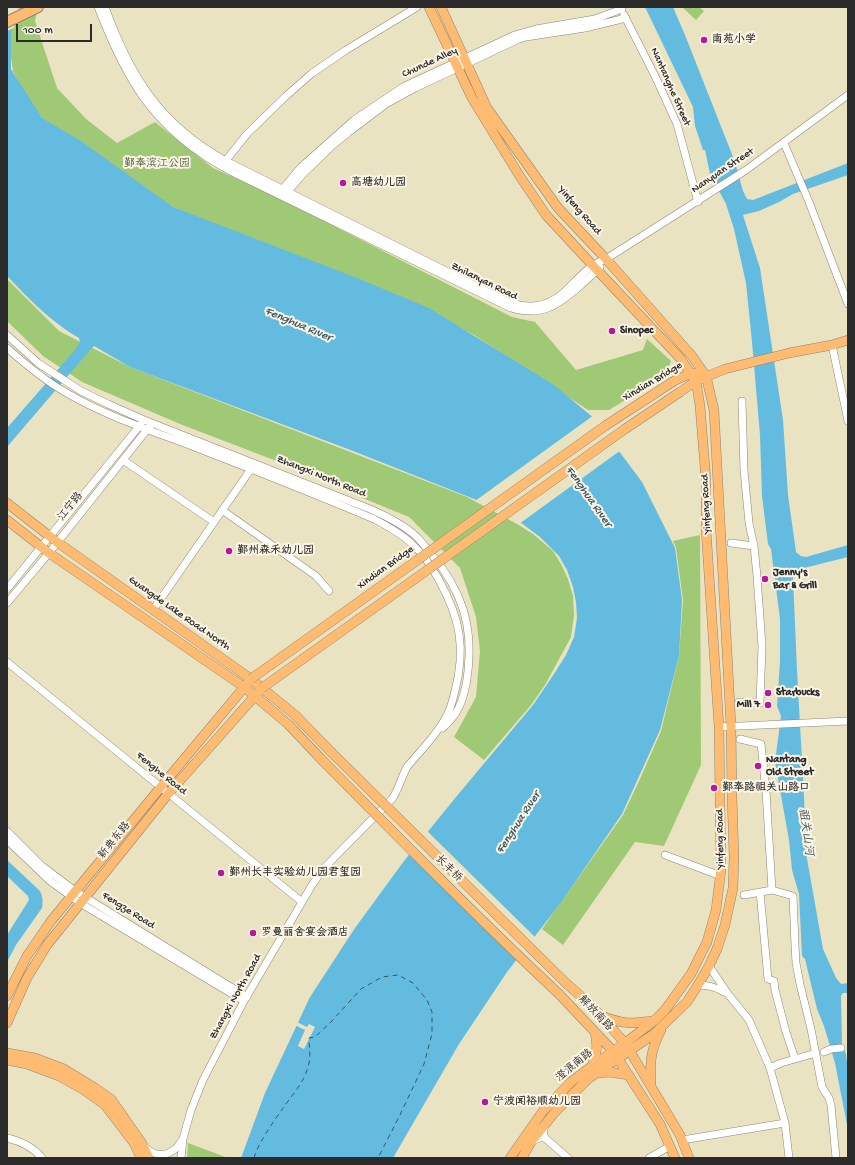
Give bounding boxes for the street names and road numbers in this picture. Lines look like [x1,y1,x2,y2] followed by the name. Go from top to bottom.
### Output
[400,44,460,82] street label: Chunde Alley
[647,46,693,128] street label: Nantanghe Street
[689,145,757,197] street label: Nanyuan Street
[554,184,604,238] street label: Yinfeng Road
[449,260,519,304] street label: Zhilanyan Road
[621,359,685,405] street label: Xindian Bridge
[274,453,368,501] street label: Zhangxi North Road
[699,474,715,534] street label: Yinfeng Road
[55,490,87,524] street label: 江宁路
[355,543,417,593] street label: Xindian Bridge
[125,574,233,654] street label: Guangde Lake Road North
[133,750,189,798] street label: Fenghe Road
[714,809,728,869] street label: Yinfeng Road
[96,820,134,862] street label: 新典东路
[432,853,464,885] street label: 长丰桥
[99,890,157,932] street label: Fengze Road
[207,952,265,1042] street label: Zhangxi North Road
[575,994,615,1034] street label: 解放南路
[554,1047,596,1085] street label: 澄浪南路

